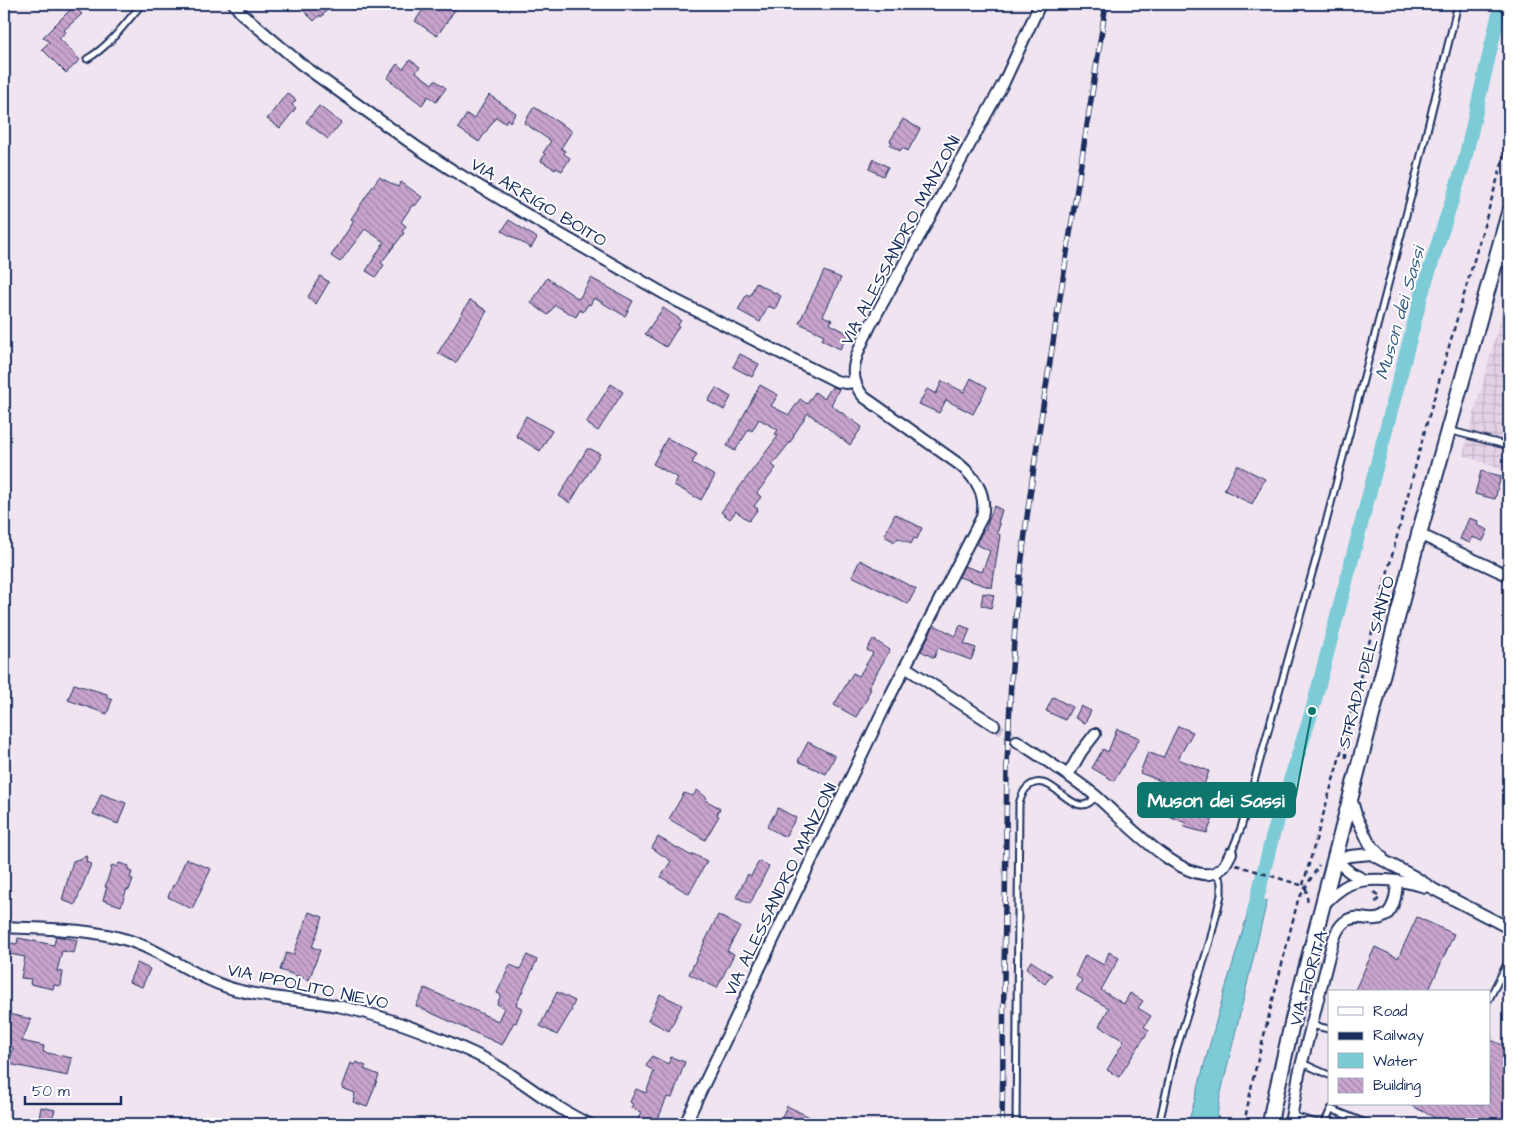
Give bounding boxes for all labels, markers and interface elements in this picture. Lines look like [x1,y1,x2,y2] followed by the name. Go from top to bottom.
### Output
[834,131,967,350] street label: VIA ALESSANDRO MANZONI
[466,152,612,253] street label: VIA ARRIGO BOITO
[1369,242,1433,383] water label: Muson dei Sassi
[1331,573,1401,751] street label: STRADA DEL SANTO
[718,778,843,1000] street label: VIA ALESSANDRO MANZONI
[1138,783,1295,817] callout: Muson dei Sassi
[1147,788,1285,815] text: Muson dei Sassi
[1283,927,1334,1029] street label: VIA FIORITA
[225,957,391,1016] street label: VIA IPPOLITO NIEVO
[1328,990,1490,1106] legend
[1373,1001,1408,1022] text: Road
[1373,1025,1424,1047] text: Railway
[1373,1051,1417,1072] text: Water
[25,1073,121,1105] scale bar
[1373,1075,1421,1097] text: Building
[32,1081,70,1102] text: 50 m

